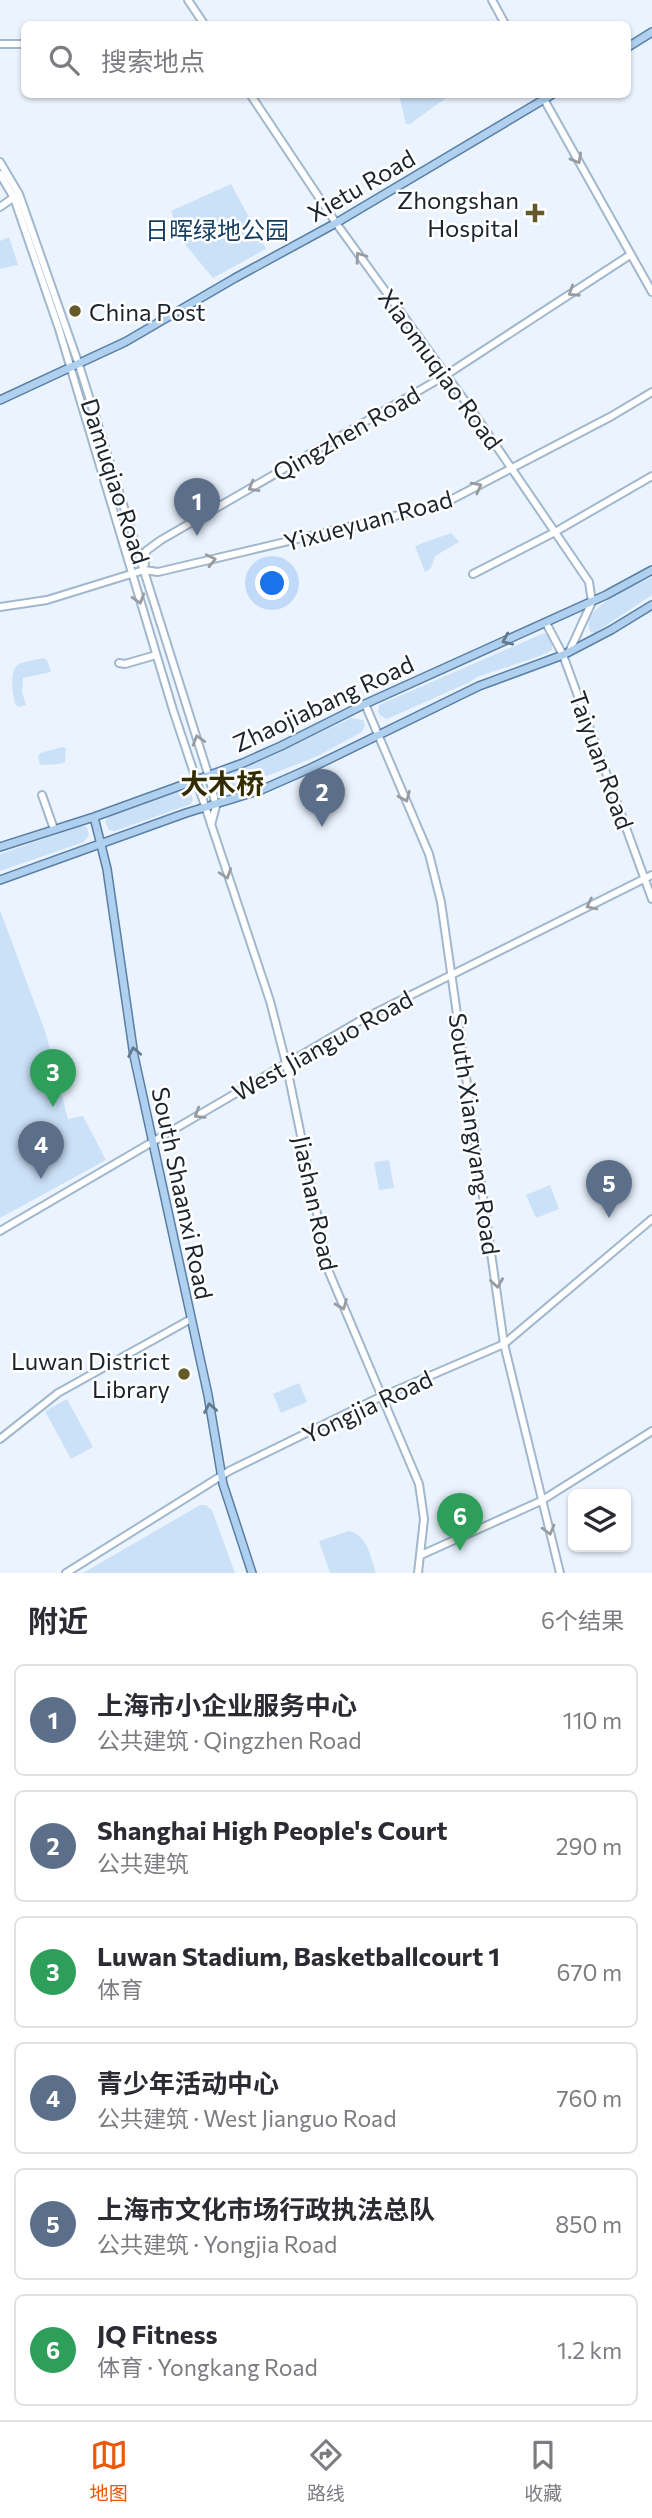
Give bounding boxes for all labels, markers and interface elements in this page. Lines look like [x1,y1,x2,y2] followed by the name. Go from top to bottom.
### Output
[21,21,631,98] search box
[45,41,83,79] icon: search
[101,45,205,76] text: 搜索地点
[302,143,420,227] street label: Xietu Road
[569,152,582,165] one-way arrow
[397,185,519,242] place label: Zhongshan Hospital
[525,203,545,223] marker: Zhongshan Hospital
[145,215,289,244] park label: 日晖绿地公园
[356,252,368,265] one-way arrow
[373,283,509,455] street label: Xiaomuqiao Road
[568,284,581,297] one-way arrow
[89,297,206,326] place label: China Post
[67,303,83,319] marker: China Post
[267,379,425,487] street label: Qingzhen Road
[76,395,156,567] street label: Damuqiao Road
[174,478,220,536] pin: 1
[248,478,261,491] one-way arrow
[470,482,482,496] one-way arrow
[281,484,455,556] street label: Yixueyuan Road
[205,553,217,568] one-way arrow
[255,566,289,600] your location
[130,592,145,604] one-way arrow
[502,632,514,646] one-way arrow
[228,648,418,758] street label: Zhaojiabang Road
[564,687,640,833] street label: Taiyuan Road
[191,734,206,746] one-way arrow
[180,766,264,800] district label: 大木桥
[299,769,345,827] pin: 2
[397,790,411,802] one-way arrow
[218,867,232,879] one-way arrow
[586,896,598,910] one-way arrow
[227,983,417,1107] street label: West Jianguo Road
[444,1011,506,1257] street label: South Xiangyang Road
[127,1046,142,1058] one-way arrow
[30,1049,76,1107] pin: 3
[146,1084,220,1302] street label: South Shaanxi Road
[194,1106,207,1119] one-way arrow
[18,1121,64,1179] pin: 4
[288,1133,344,1273] street label: Jiashan Road
[586,1160,632,1218] pin: 5
[489,1278,504,1289] one-way arrow
[334,1299,348,1311] one-way arrow
[11,1346,170,1403] place label: Luwan District Library
[297,1363,437,1449] street label: Yongjia Road
[176,1366,192,1382] marker: Luwan District Library
[203,1402,218,1414] one-way arrow
[568,1489,631,1552] map controls
[568,1489,631,1552] button: layers
[437,1493,483,1551] pin: 6
[540,1524,555,1536] one-way arrow
[28,1601,88,1638] text: 附近
[541,1606,624,1634] text: 6个结果
[97,1689,357,1720] text: 上海市小企业服务中心
[48,1706,58,1734] text: 1
[563,1706,622,1734] text: 110 m
[97,1726,362,1754] text: 公共建筑 · Qingzhen Road
[97,1814,447,1845] text: Shanghai High People's Court
[46,1832,60,1860] text: 2
[556,1832,622,1860] text: 290 m
[97,1849,189,1877] text: 公共建筑
[97,1940,500,1971] text: Luwan Stadium, Basketballcourt 1
[46,1958,60,1986] text: 3
[557,1958,622,1986] text: 670 m
[97,1975,143,2003] text: 体育
[97,2067,279,2098] text: 青少年活动中心
[46,2084,60,2112] text: 4
[556,2084,622,2112] text: 760 m
[97,2104,396,2132] text: 公共建筑 · West Jianguo Road
[97,2193,435,2224] text: 上海市文化市场行政执法总队
[46,2210,60,2238] text: 5
[555,2210,622,2238] text: 850 m
[97,2230,337,2258] text: 公共建筑 · Yongjia Road
[97,2318,218,2349] text: JQ Fitness
[46,2336,60,2364] text: 6
[557,2336,622,2364] text: 1.2 km
[97,2353,318,2381] text: 体育 · Yongkang Road
[90,2436,128,2505] tab: 地图
[307,2436,345,2505] tab: 路线
[524,2436,562,2505] tab: 收藏

